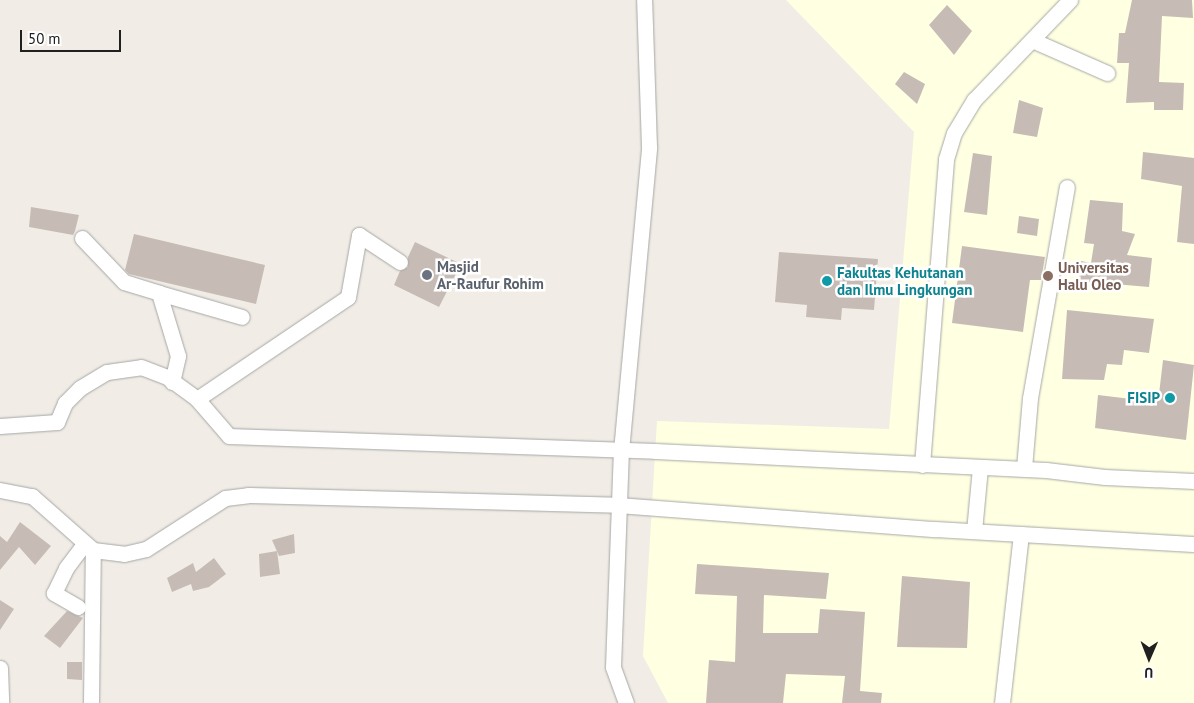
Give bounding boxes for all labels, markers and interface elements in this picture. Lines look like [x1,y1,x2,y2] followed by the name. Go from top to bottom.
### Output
[22,20,124,52] scale bar
[28,29,61,48] text: 50 m
[437,257,544,292] place label: Masjid Ar-Raufur Rohim
[1058,258,1129,293] place label: Universitas Halu Oleo
[837,263,972,298] place label: Fakultas Kehutanan dan Ilmu Lingkungan
[421,269,433,281] marker: Masjid Ar-Raufur Rohim
[1042,270,1054,282] marker: Universitas Halu Oleo
[821,275,833,287] marker: Fakultas Kehutanan dan Ilmu Lingkungan
[1127,389,1160,407] place label: FISIP
[1164,392,1176,404] marker: FISIP
[1124,633,1174,683] north arrow
[1144,664,1153,682] text: U

